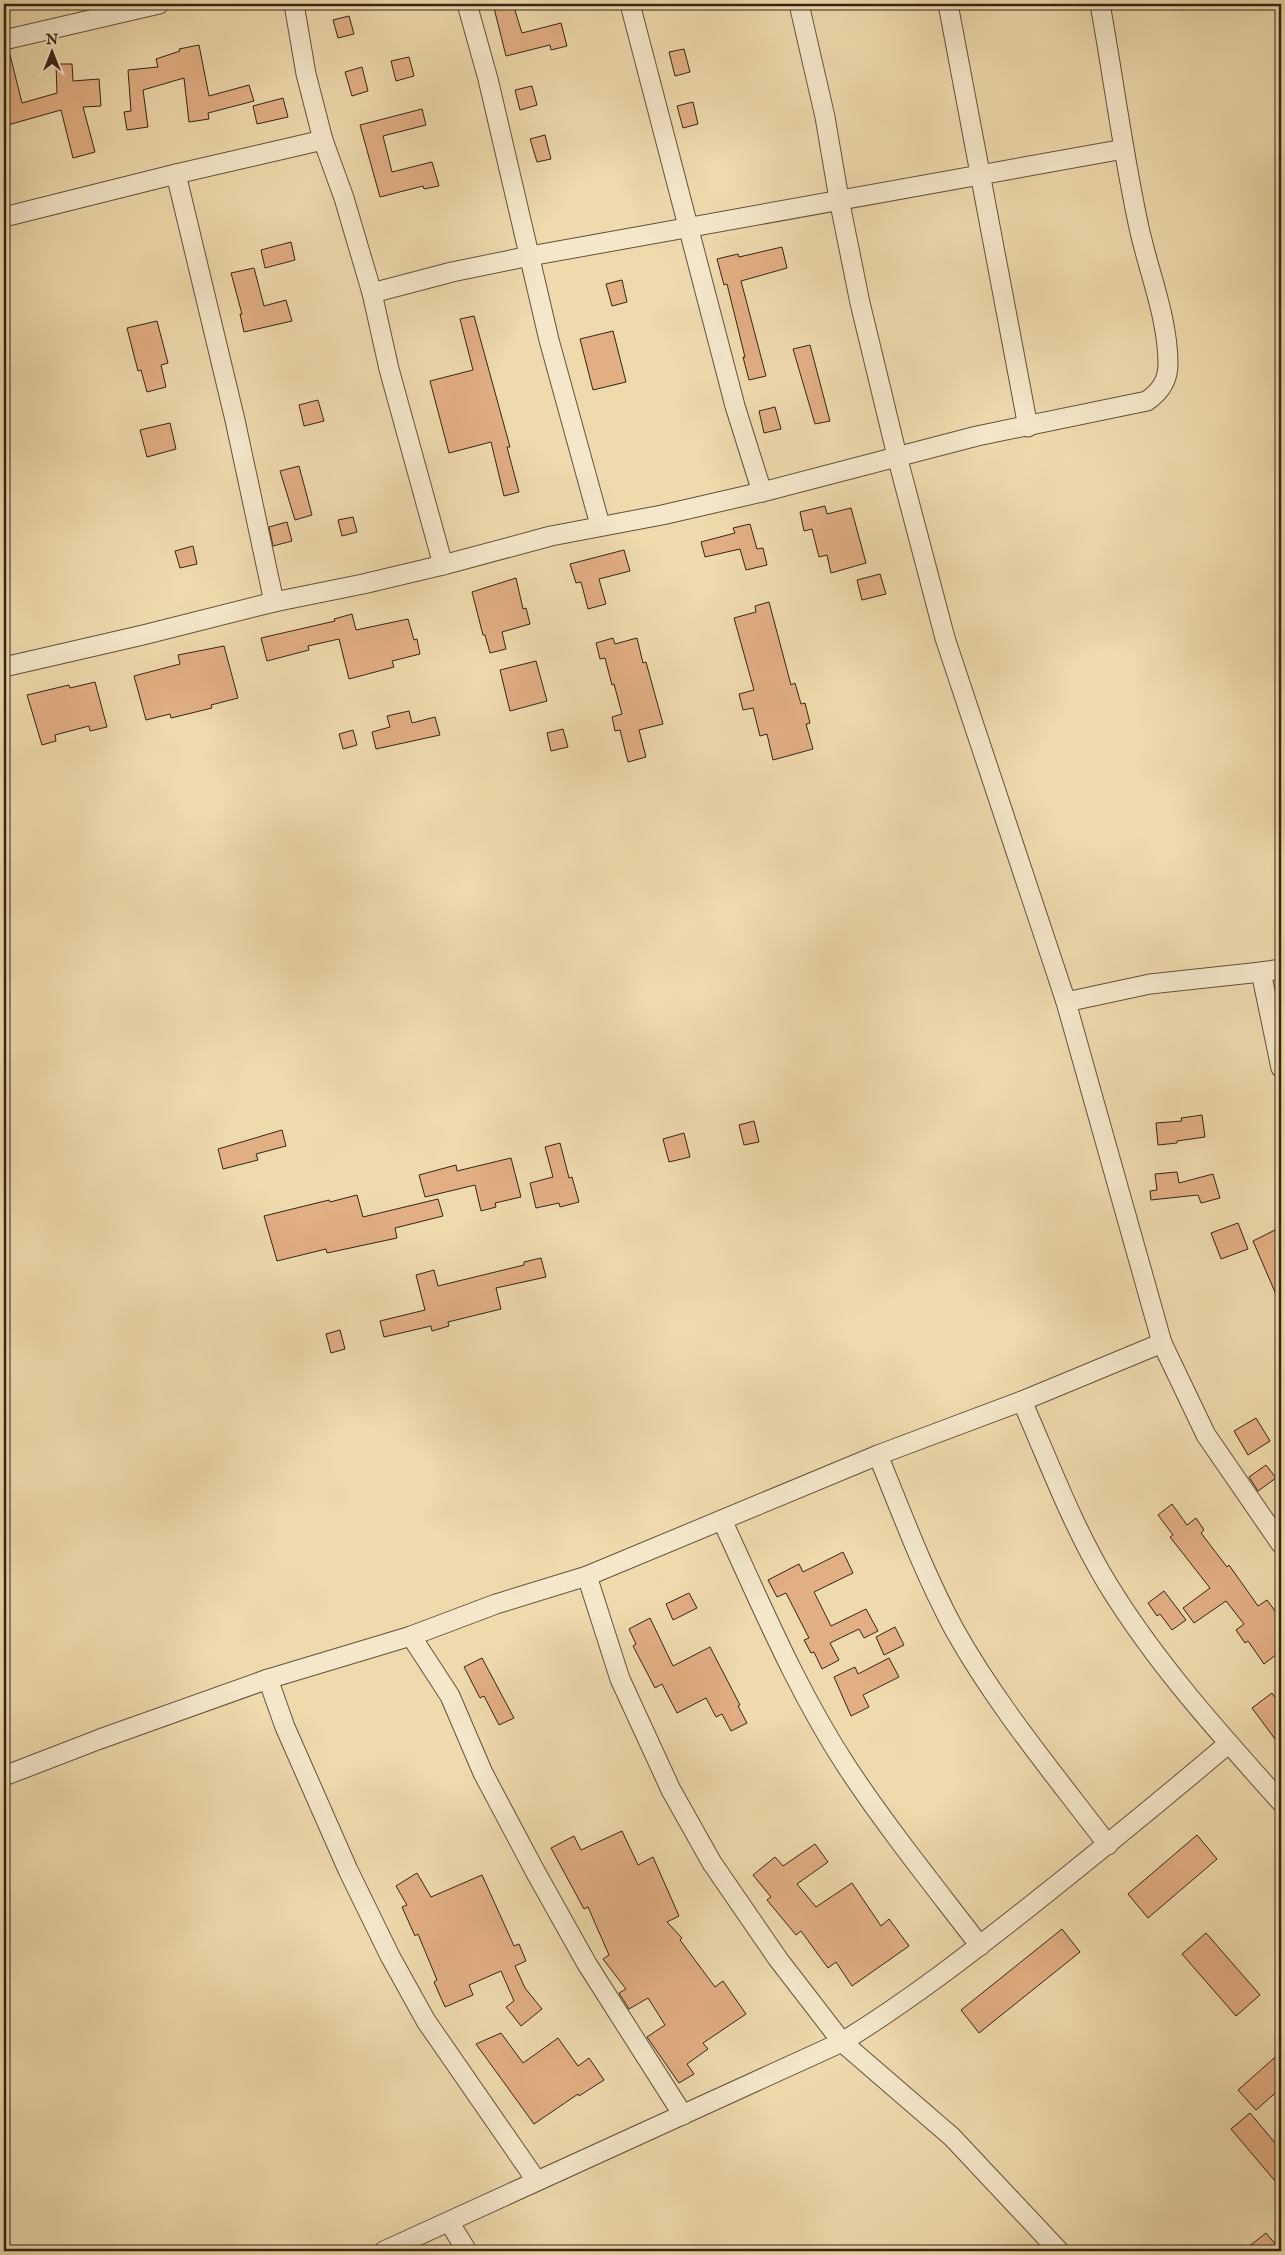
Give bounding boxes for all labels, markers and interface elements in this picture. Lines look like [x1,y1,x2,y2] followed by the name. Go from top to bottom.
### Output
[28,28,78,78] north arrow
[45,31,58,49] text: N

